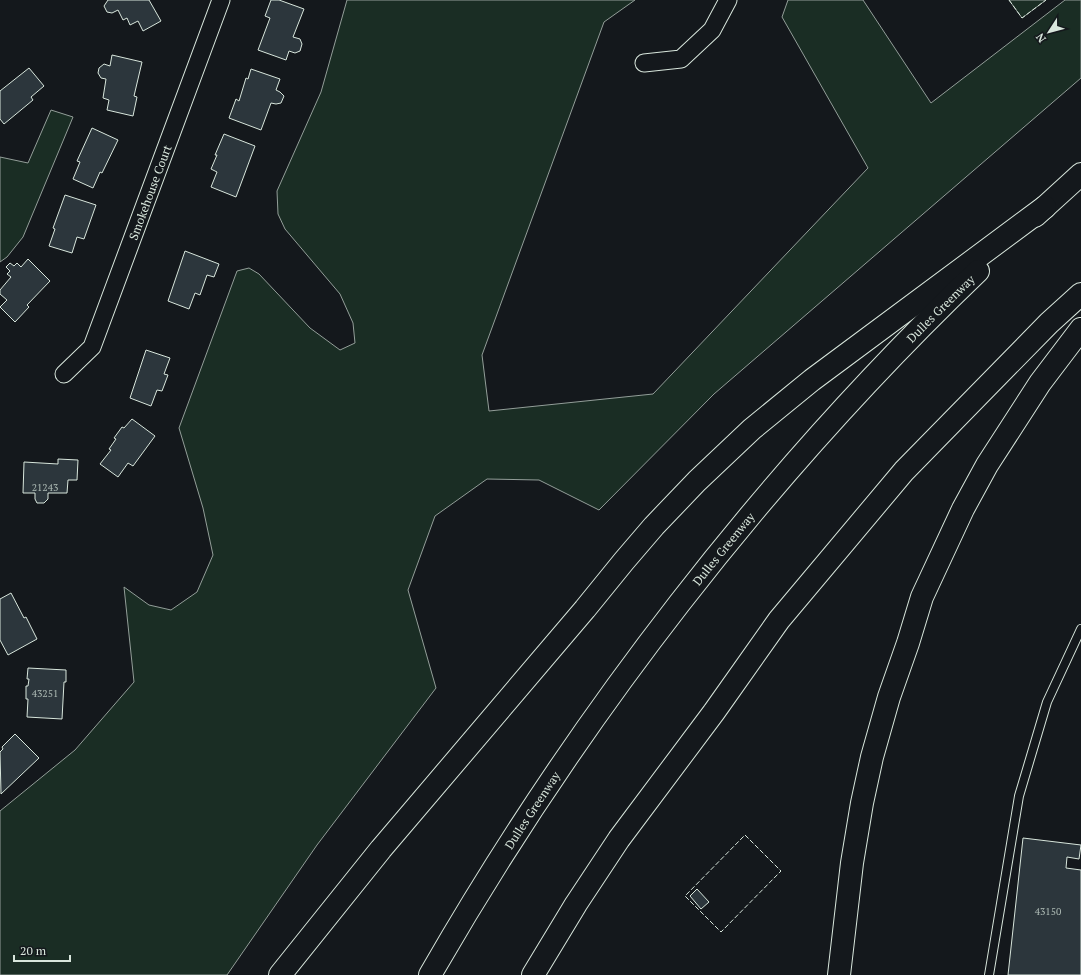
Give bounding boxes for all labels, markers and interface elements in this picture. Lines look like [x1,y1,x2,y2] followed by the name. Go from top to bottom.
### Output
[1029,12,1069,52] north arrow
[1032,30,1049,45] text: N
[125,142,174,242] street label: Smokehouse Court
[903,271,978,345] street label: Dulles Greenway
[32,481,58,494] house number: 21243
[689,508,758,588] street label: Dulles Greenway
[32,687,58,700] house number: 43251
[501,767,563,852] street label: Dulles Greenway
[1035,905,1061,918] house number: 43150
[14,937,70,963] scale bar
[20,943,47,958] text: 20 m

